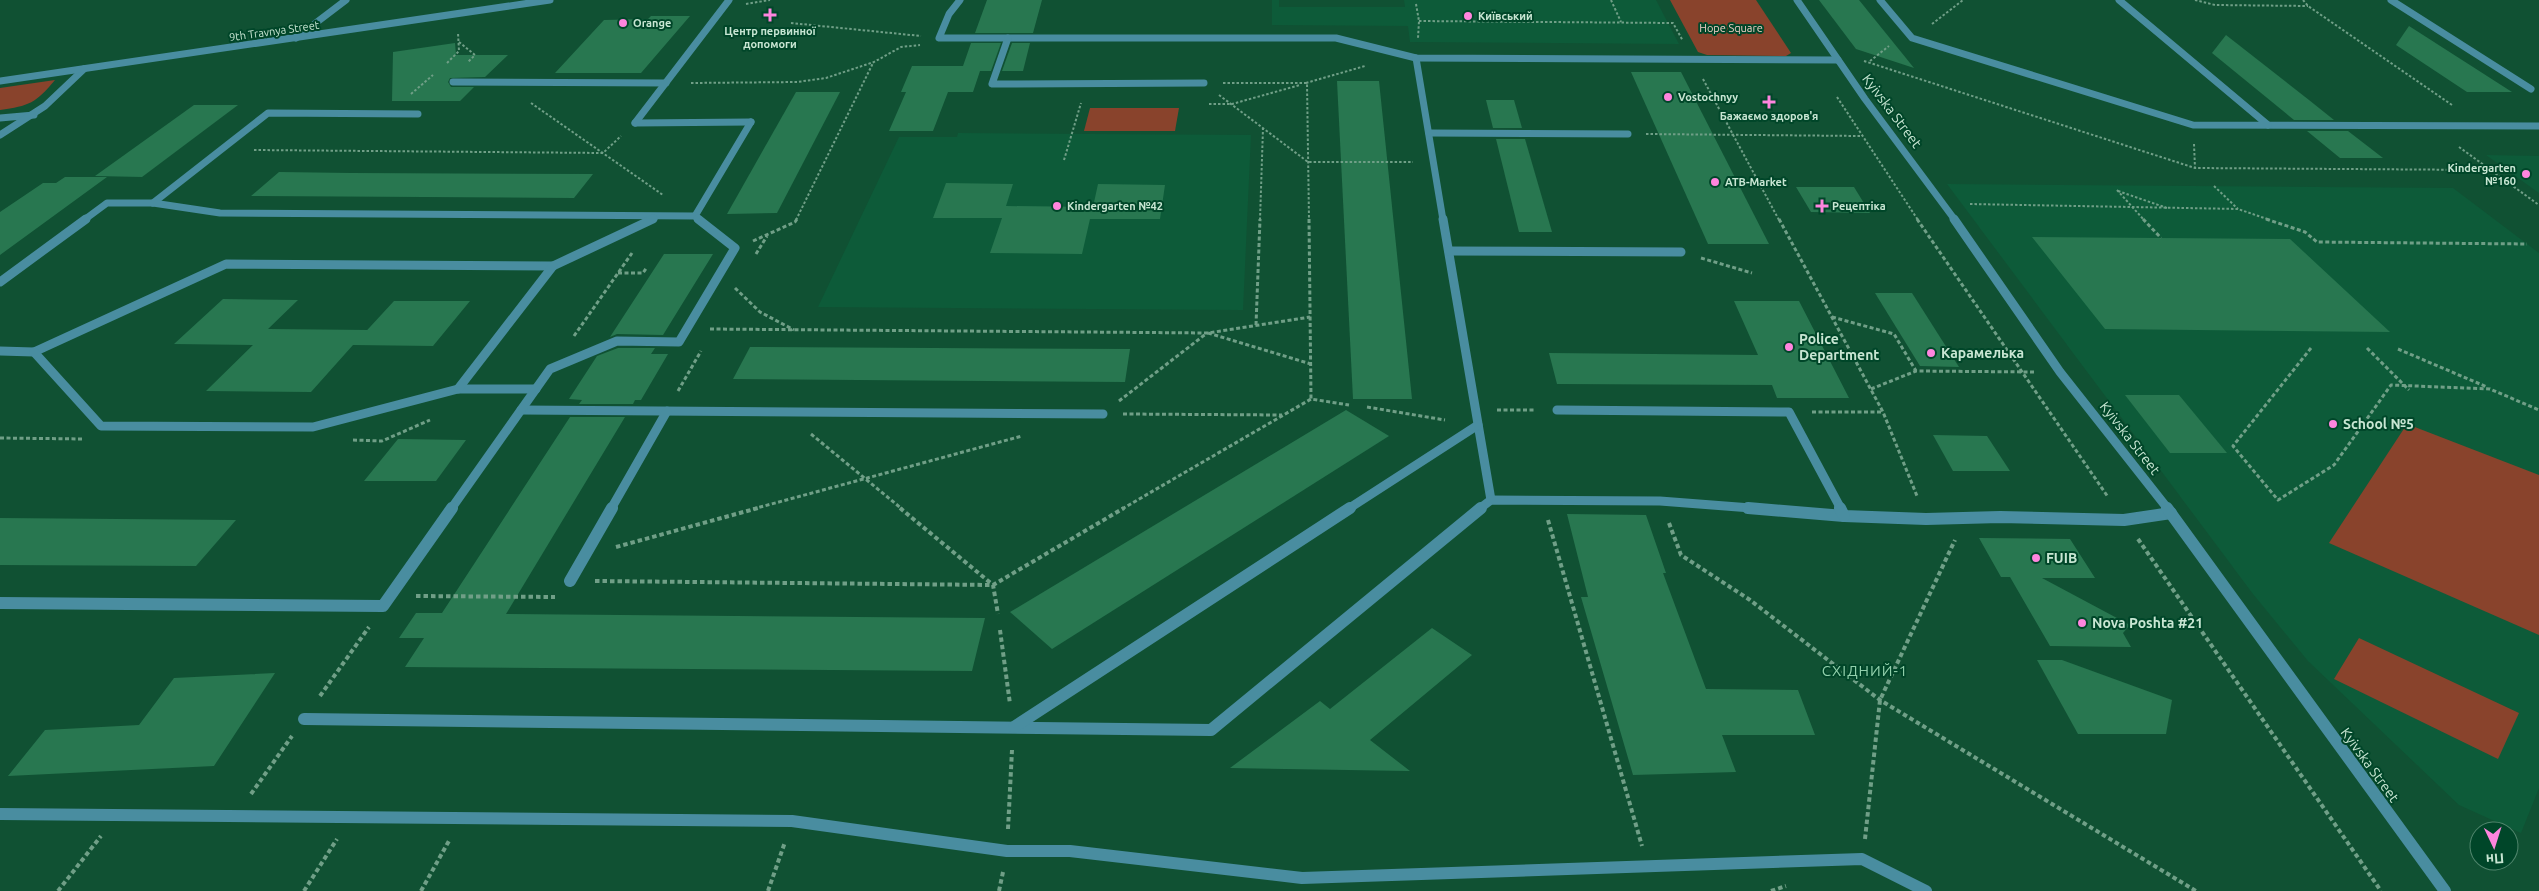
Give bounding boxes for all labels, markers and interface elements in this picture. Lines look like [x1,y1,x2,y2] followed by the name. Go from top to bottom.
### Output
[763,8,777,22] marker: Центр первинної допомоги
[1462,10,1474,22] marker: Київський
[1478,10,1533,22] place label: Київський
[617,17,629,29] marker: Orange
[633,17,671,29] place label: Orange
[228,19,320,43] street label: 9th Travnya Street
[1699,22,1763,34] park label: Hope Square
[724,25,817,50] place label: Центр первинної допомоги
[1859,71,1925,151] street label: Kyivska Street
[1662,91,1674,103] marker: Vostochnyy
[1678,91,1738,103] place label: Vostochnyy
[1763,96,1775,108] marker: Бажаємо здоров'я
[1720,110,1818,122] place label: Бажаємо здоров'я
[2447,162,2516,187] place label: Kindergarten №160
[2520,168,2532,180] marker: Kindergarten №160
[1709,176,1721,188] marker: ATB-Market
[1725,176,1787,188] place label: ATB-Market
[1051,200,1063,212] marker: Kindergarten №42
[1067,200,1163,212] place label: Kindergarten №42
[1816,200,1828,212] marker: Рецептіка
[1832,200,1886,212] place label: Рецептіка
[1799,331,1879,363] place label: Police Department
[1783,341,1795,353] marker: Police Department
[1941,345,2024,361] place label: Карамелька
[1925,347,1937,359] marker: Карамелька
[2097,398,2164,478] street label: Kyivska Street
[2343,416,2414,432] place label: School №5
[2327,418,2339,430] marker: School №5
[2046,550,2077,566] place label: FUIB
[2030,552,2042,564] marker: FUIB
[2092,615,2203,631] place label: Nova Poshta #21
[2076,617,2088,629] marker: Nova Poshta #21
[1822,662,1908,679] district label: СХІДНИЙ-1
[2338,725,2403,806] street label: Kyivska Street
[2469,821,2519,871] north arrow
[2485,850,2505,868] text: Пн

